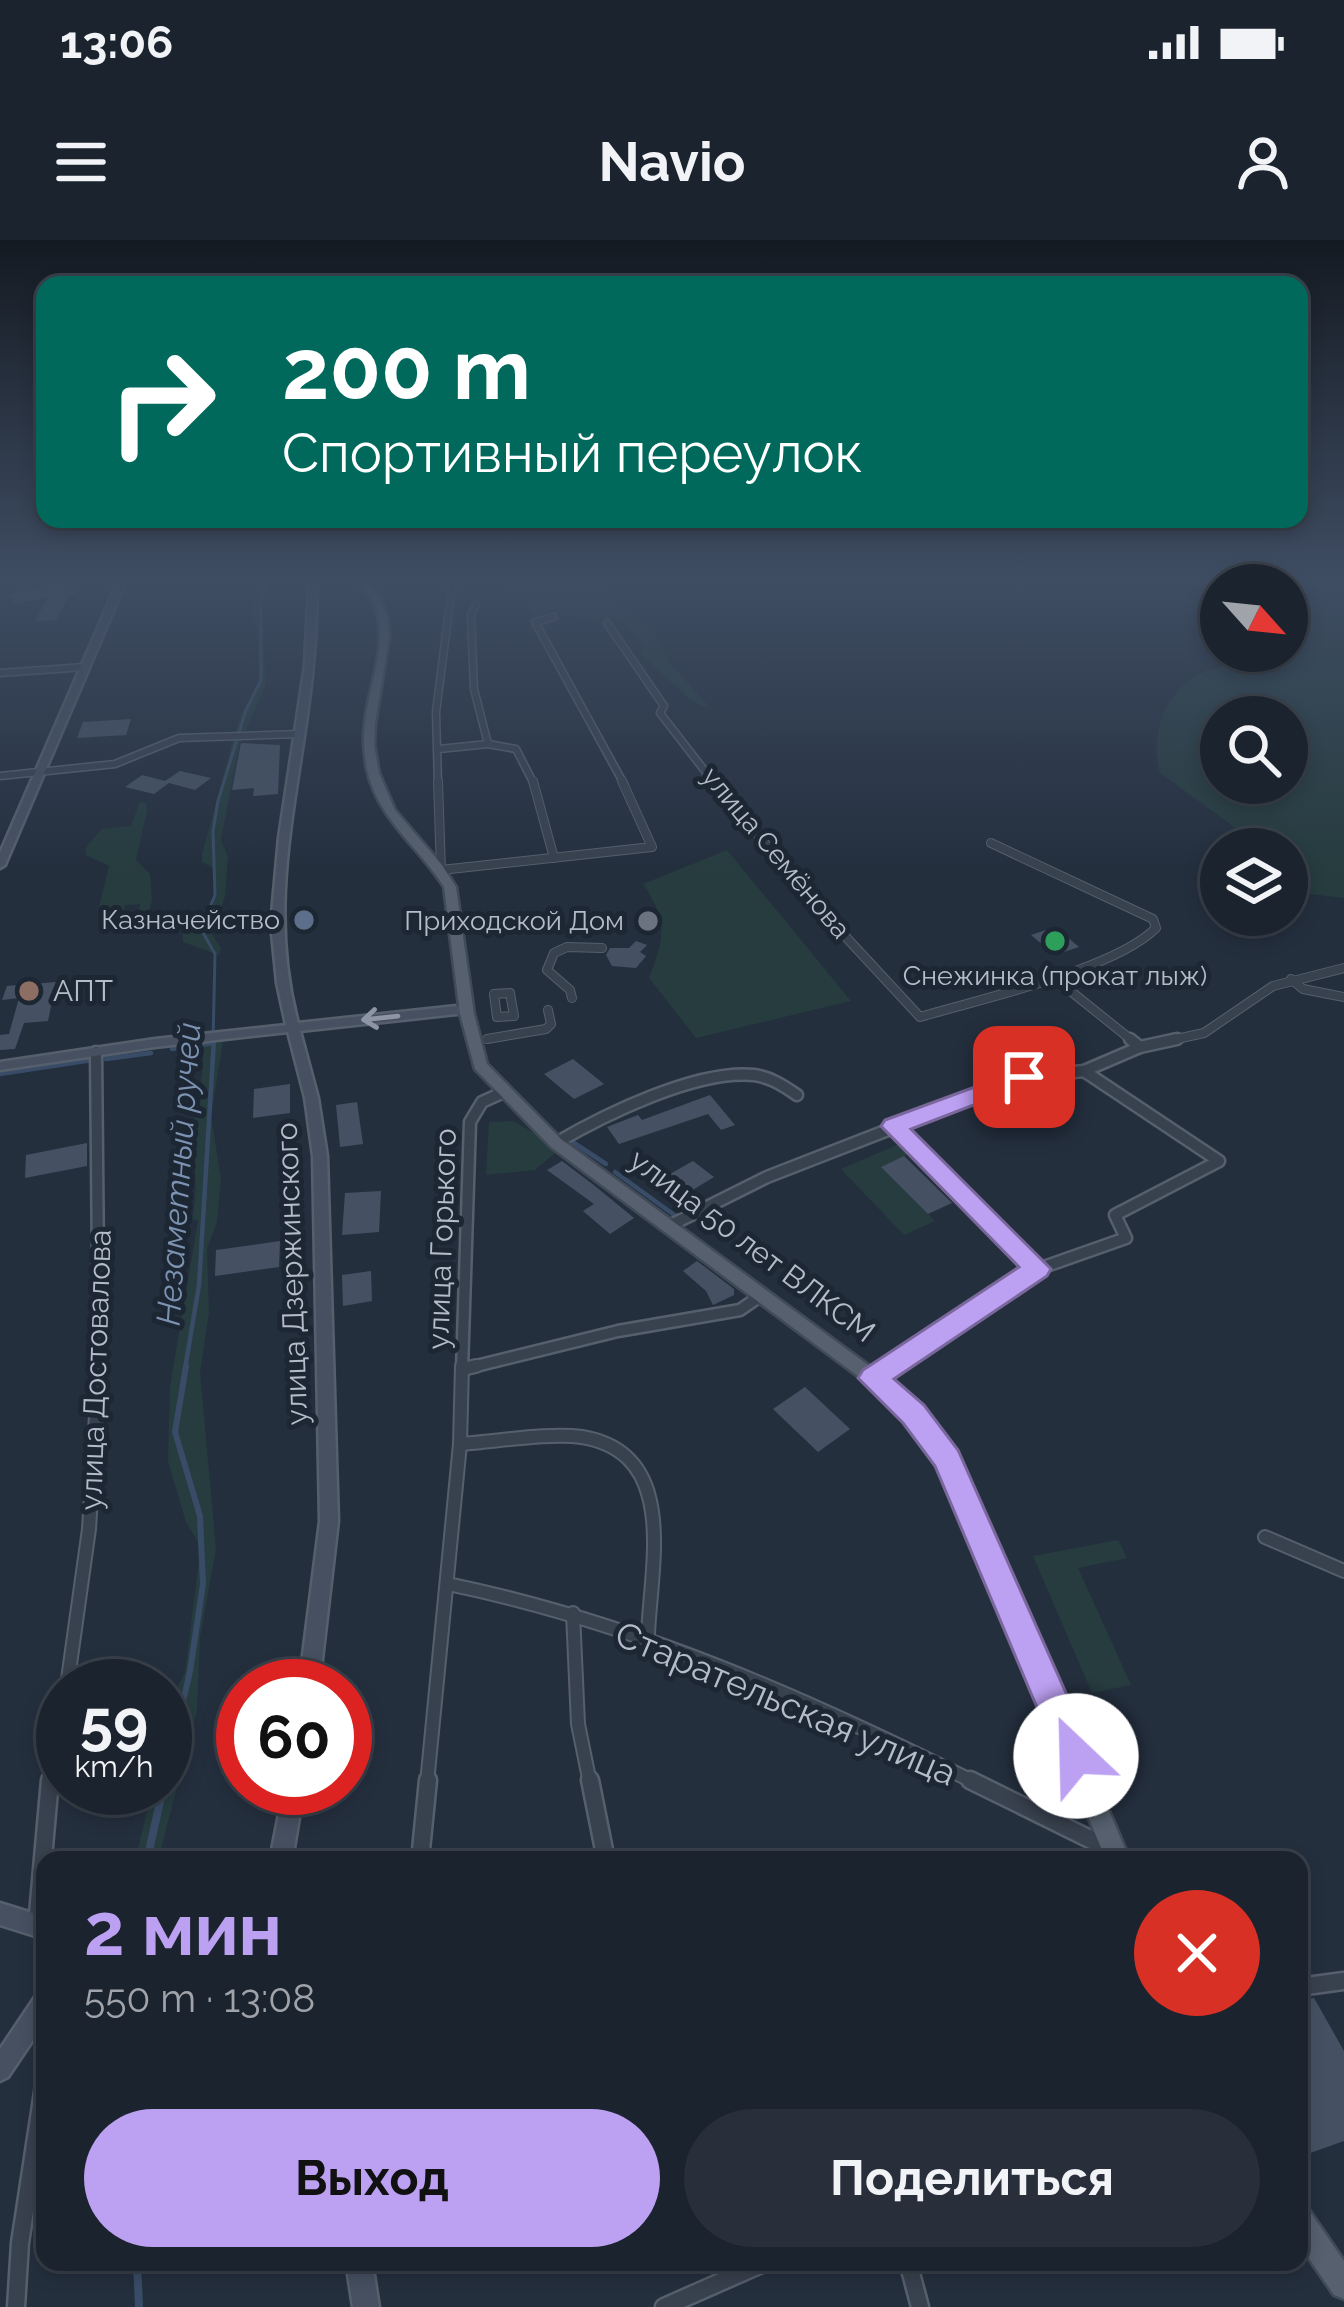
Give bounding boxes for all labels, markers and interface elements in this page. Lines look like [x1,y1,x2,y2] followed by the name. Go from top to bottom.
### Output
[60,16,173,69] text: 13:06
[48,129,114,195] icon: menu
[1230,129,1296,195] icon: person
[598,130,746,194] text: Navio
[282,320,531,419] text: 200 m
[84,324,240,480] icon: right
[282,421,863,485] text: Спортивный переулок
[1200,564,1308,672] north arrow
[1200,564,1308,936] map controls
[1200,696,1308,804] button: search
[696,761,857,944] street label: улица Семёнова
[1200,828,1308,936] button: layers
[101,904,280,935] place label: Казначейство
[404,905,624,936] place label: Приходской Дом
[291,907,317,933] marker: Казначейство
[635,908,661,934] marker: Приходской Дом
[1042,928,1068,954] marker: Снежинка (прокат лыж)
[903,960,1207,991] place label: Снежинка (прокат лыж)
[53,973,113,1008] place label: АПТ
[16,978,42,1004] marker: АПТ
[361,1007,400,1030] one-way arrow
[148,1021,209,1327] water label: Незаметный ручей
[973,1026,1075,1128] pin
[991,1044,1057,1110] icon: arrive
[269,1122,314,1426] street label: улица Дзержинского
[420,1128,463,1350] street label: улица Горького
[623,1142,882,1349] street label: улица 50 лет ВЛКСМ
[73,1229,118,1511] street label: улица Достовалова
[609,1612,963,1794] street label: Старательская улица
[216,1659,372,1815] speed limit sign: 60
[80,1687,148,1757] text: 59
[1013,1693,1139,1819] position arrow
[74,1749,154,1784] text: km/h
[84,1887,282,1972] text: 2 мин
[1134,1890,1260,2016] button: close
[84,1975,315,2021] text: 550 m · 13:08
[84,2109,660,2247] button: Выход
[684,2109,1260,2247] button: Поделиться

